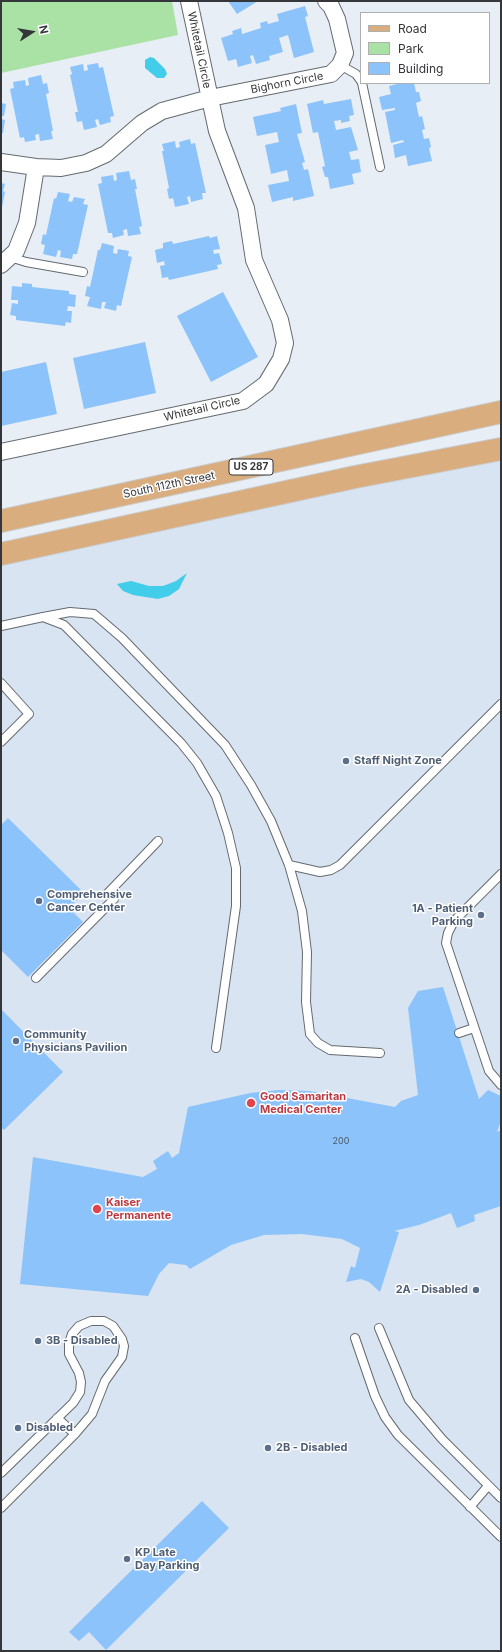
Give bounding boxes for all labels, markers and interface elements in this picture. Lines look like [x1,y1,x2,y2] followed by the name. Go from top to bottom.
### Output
[184,10,214,90] street label: Whitetail Circle
[12,12,52,52] north arrow
[360,12,490,84] legend
[398,21,427,36] text: Road
[36,24,51,35] text: N
[398,41,424,56] text: Park
[398,61,443,76] text: Building
[250,69,324,97] street label: Bighorn Circle
[162,394,242,424] street label: Whitetail Circle
[229,459,273,475] road number: US 287
[122,469,216,501] street label: South 112th Street
[354,754,442,768] place label: Staff Night Zone
[341,756,351,766] marker: Staff Night Zone
[47,888,132,914] place label: Comprehensive Cancer Center
[34,896,44,906] marker: Comprehensive Cancer Center
[412,902,473,928] place label: 1A - Patient Parking
[476,910,486,920] marker: 1A - Patient Parking
[24,1028,127,1054] place label: Community Physicians Pavilion
[11,1036,21,1046] marker: Community Physicians Pavilion
[260,1090,346,1116] place label: Good Samaritan Medical Center
[245,1097,257,1109] marker: Good Samaritan Medical Center
[333,1136,349,1146] house number: 200
[106,1196,171,1222] place label: Kaiser Permanente
[91,1203,103,1215] marker: Kaiser Permanente
[396,1283,468,1297] place label: 2A - Disabled
[471,1285,481,1295] marker: 2A - Disabled
[46,1334,118,1348] place label: 3B - Disabled
[33,1336,43,1346] marker: 3B - Disabled
[26,1421,73,1435] place label: Disabled
[13,1423,23,1433] marker: Disabled
[276,1441,347,1455] place label: 2B - Disabled
[263,1443,273,1453] marker: 2B - Disabled
[135,1546,200,1572] place label: KP Late Day Parking
[122,1554,132,1564] marker: KP Late Day Parking

